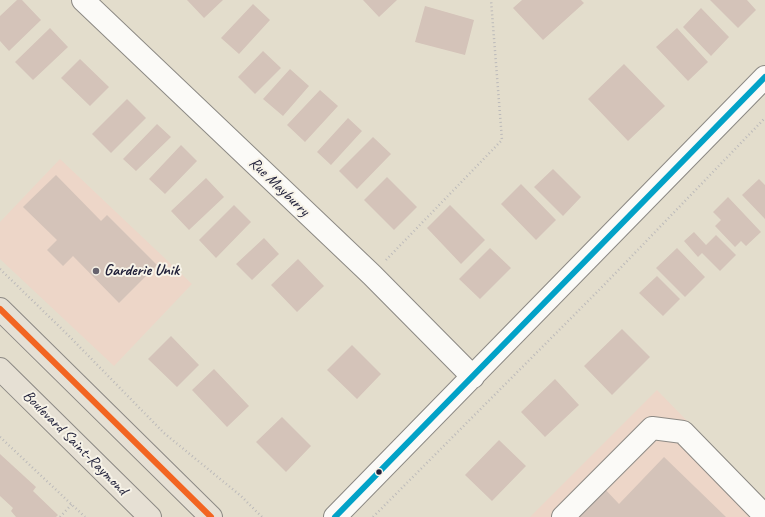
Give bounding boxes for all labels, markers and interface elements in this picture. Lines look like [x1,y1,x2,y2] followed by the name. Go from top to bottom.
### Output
[245,153,313,221] street label: Rue Mayburry
[104,261,179,281] place label: Garderie Unik
[91,266,101,276] marker: Garderie Unik
[18,386,132,500] street label: Boulevard Saint-Raymond
[374,467,384,477] unlabelled marker

